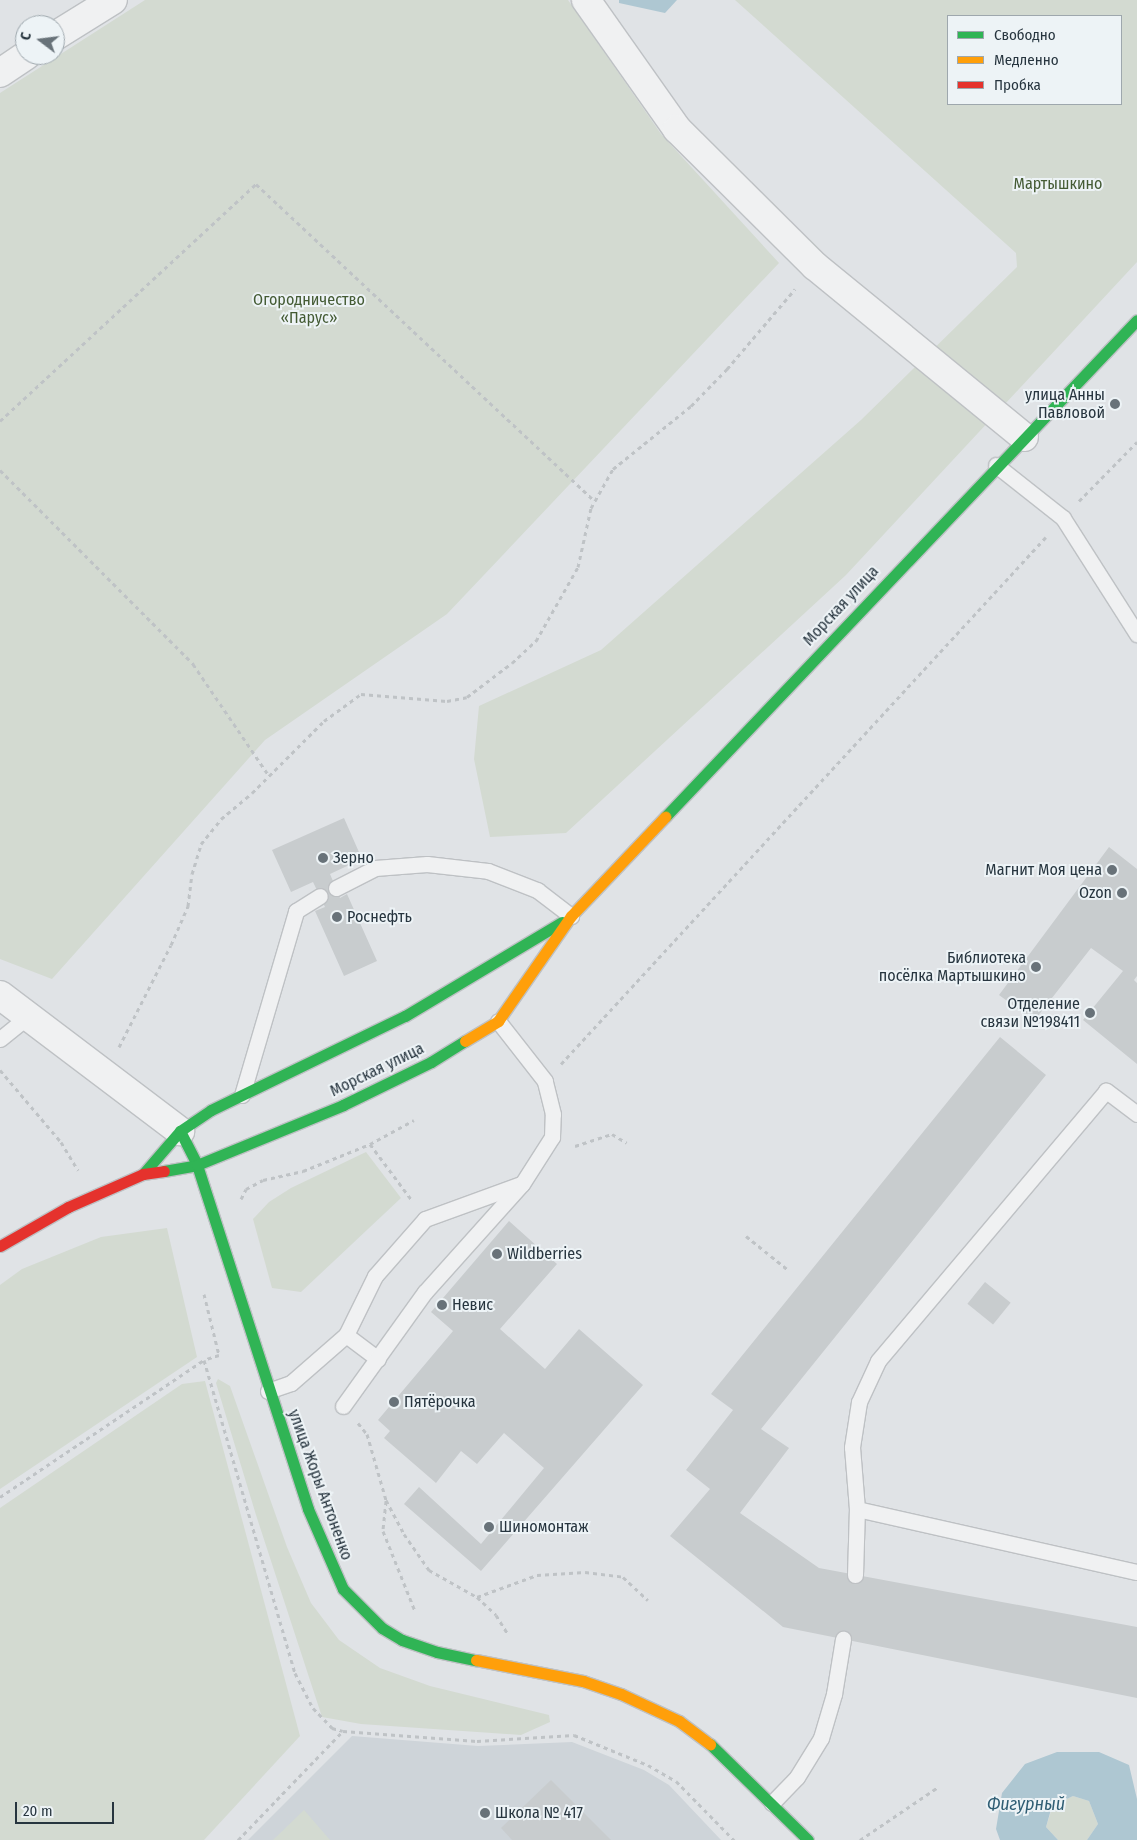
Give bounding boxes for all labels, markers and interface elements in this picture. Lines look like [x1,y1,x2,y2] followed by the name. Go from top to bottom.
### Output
[15,15,65,65] north arrow
[947,15,1122,105] legend
[994,26,1056,44] text: Свободно
[17,31,35,42] text: С
[994,51,1059,69] text: Медленно
[994,76,1041,94] text: Пробка
[1014,174,1102,194] park label: Мартышкино
[253,290,365,328] park label: Огородничество «Парус»
[1025,385,1105,423] place label: улица Анны Павловой
[1109,398,1121,410] marker: улица Анны Павловой
[799,562,883,650] street label: Морская улица
[333,848,374,868] place label: Зерно
[317,852,329,864] marker: Зерно
[985,860,1102,880] place label: Магнит Моя цена
[1106,864,1118,876] marker: Магнит Моя цена
[1079,883,1112,903] place label: Ozon
[1116,887,1128,899] marker: Ozon
[347,907,412,927] place label: Роснефть
[331,911,343,923] marker: Роснефть
[879,948,1026,986] place label: Библиотека посёлка Мартышкино
[1030,961,1042,973] marker: Библиотека посёлка Мартышкино
[980,994,1080,1032] place label: Отделение связи №198411
[1084,1007,1096,1019] marker: Отделение связи №198411
[327,1039,427,1101] street label: Морская улица
[507,1244,582,1264] place label: Wildberries
[491,1248,503,1260] marker: Wildberries
[452,1295,493,1315] place label: Невис
[436,1299,448,1311] marker: Невис
[404,1392,476,1412] place label: Пятёрочка
[388,1396,400,1408] marker: Пятёрочка
[284,1407,356,1563] street label: улица Жоры Антоненко
[499,1517,588,1537] place label: Шиномонтаж
[483,1521,495,1533] marker: Шиномонтаж
[18,1792,116,1824] scale bar
[987,1793,1065,1815] water label: Фигурный
[23,1802,53,1820] text: 20 m
[495,1803,583,1823] place label: Школа № 417
[479,1807,491,1819] marker: Школа № 417

